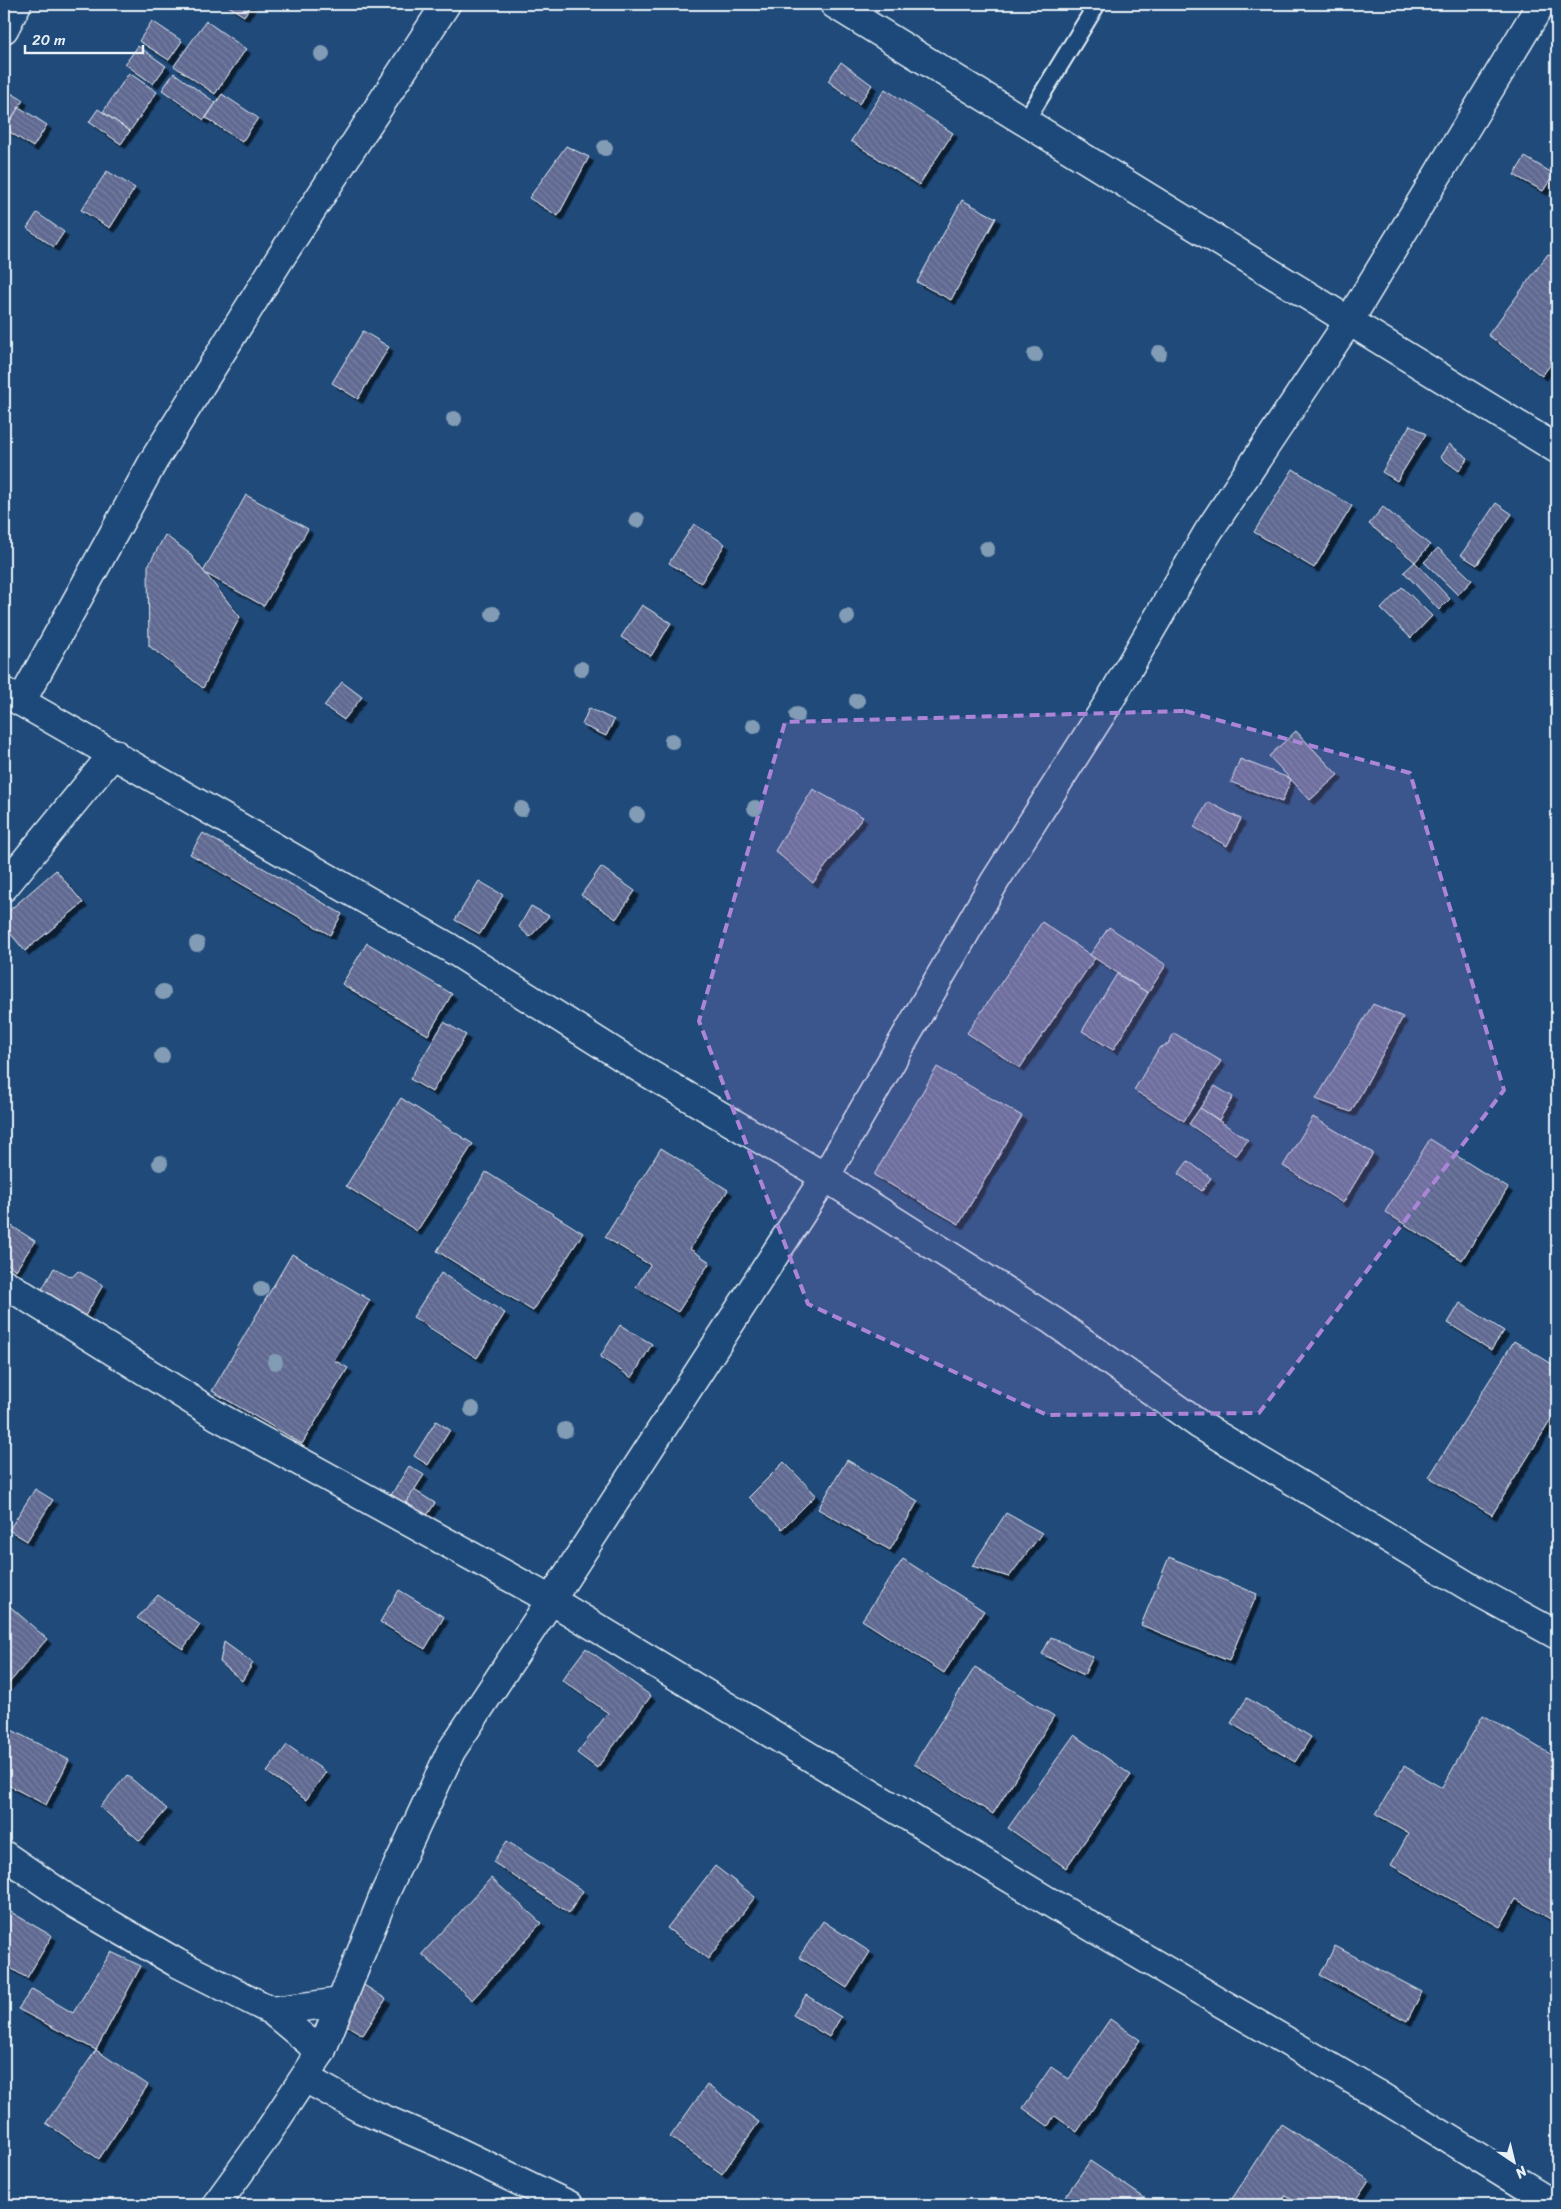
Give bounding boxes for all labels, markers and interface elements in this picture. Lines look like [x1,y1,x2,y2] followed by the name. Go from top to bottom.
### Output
[25,22,142,54] scale bar
[32,27,66,53] text: 20 m
[1488,2136,1538,2186] north arrow
[1510,2159,1533,2185] text: N

